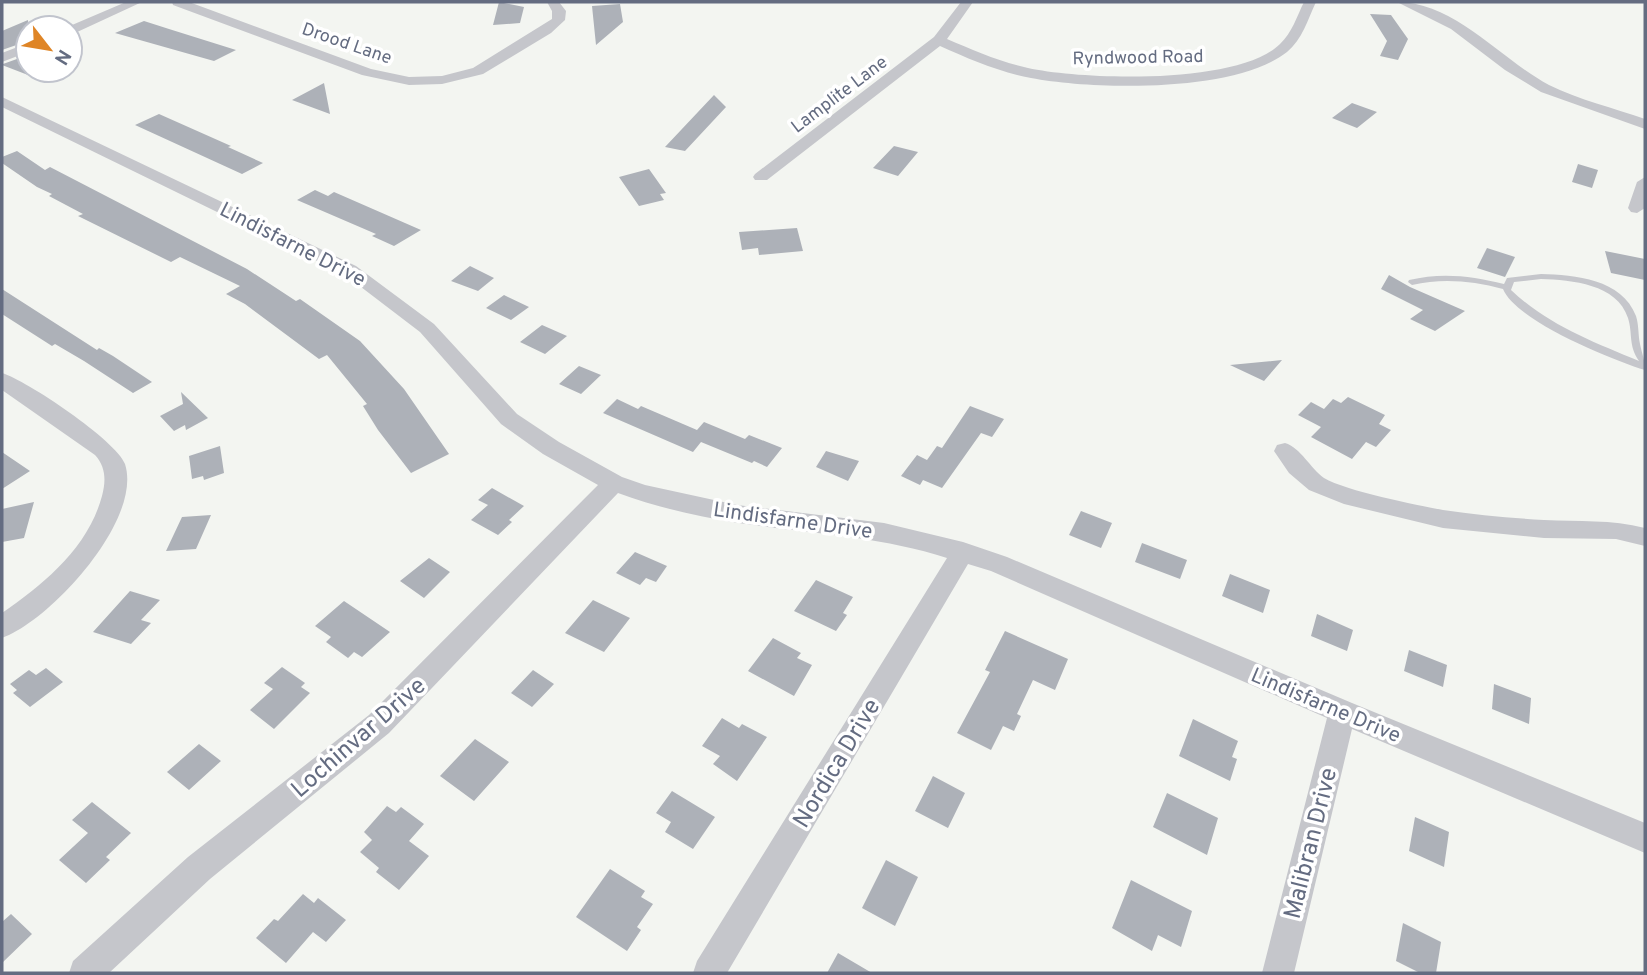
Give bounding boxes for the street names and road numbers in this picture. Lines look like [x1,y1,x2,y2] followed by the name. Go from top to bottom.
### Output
[298,18,395,71] street label: Drood Lane
[1072,46,1204,71] street label: Ryndwood Road
[787,51,893,139] street label: Lamplite Lane
[215,197,370,294] street label: Lindisfarne Drive
[711,497,874,546] street label: Lindisfarne Drive
[1246,663,1405,750] street label: Lindisfarne Drive
[286,672,433,805] street label: Lochinvar Drive
[787,694,888,834] street label: Nordica Drive
[1279,765,1345,922] street label: Malibran Drive

